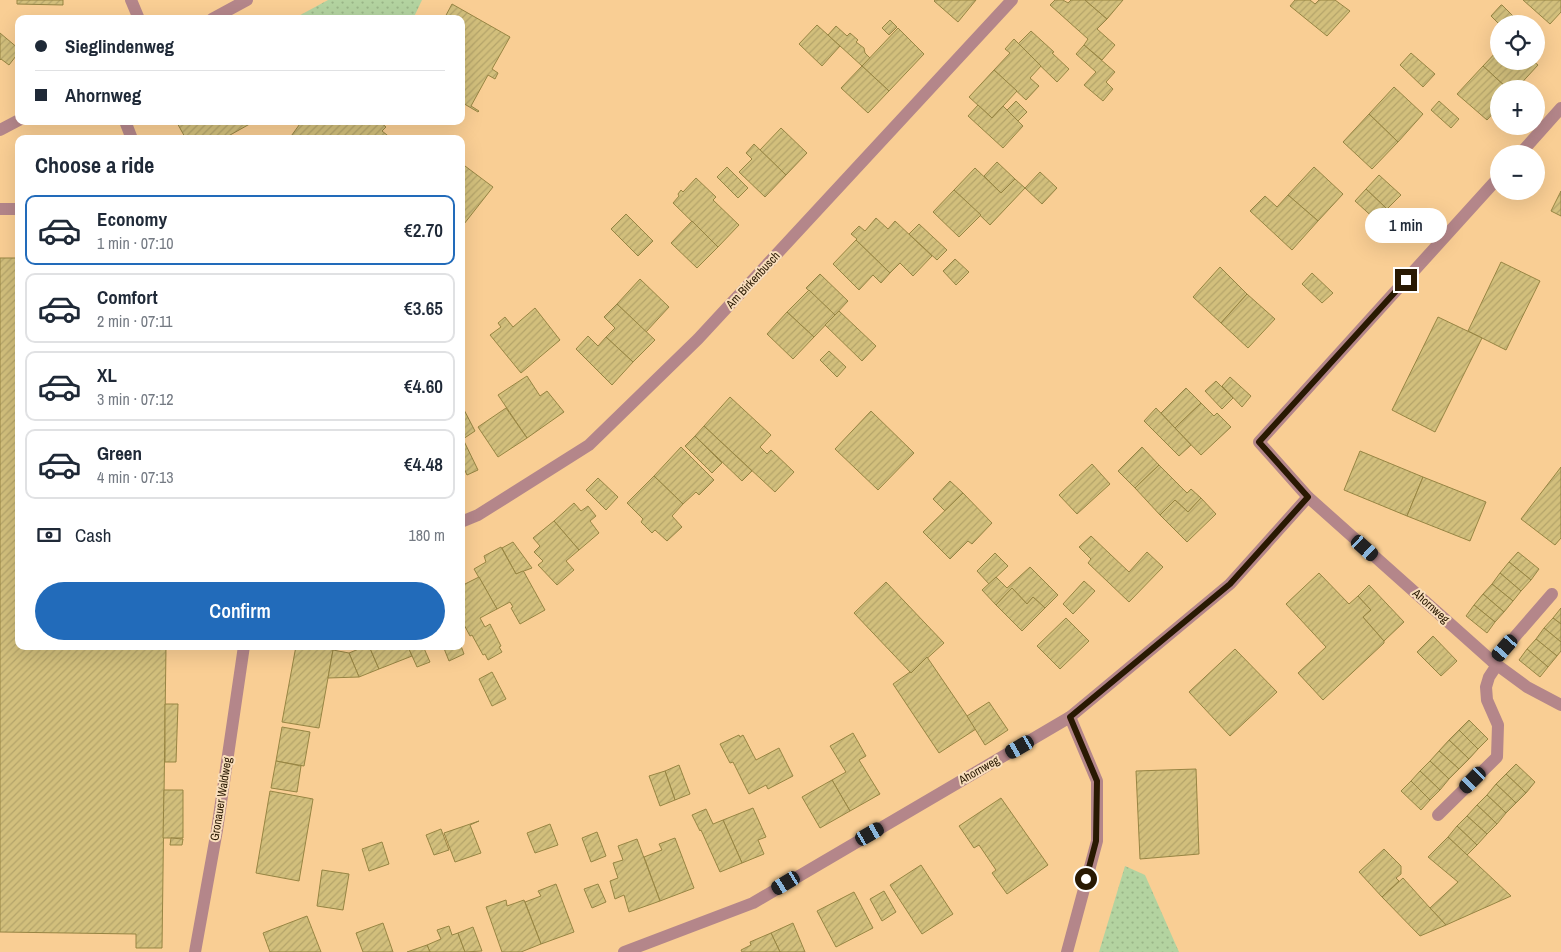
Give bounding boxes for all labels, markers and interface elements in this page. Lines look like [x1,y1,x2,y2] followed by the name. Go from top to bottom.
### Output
[1490,15,1545,200] map controls
[1490,15,1545,70] button: locate
[65,33,174,59] text: Sieglindenweg
[1490,80,1545,135] button: +
[65,82,141,108] text: Ahornweg
[1490,145,1545,200] button: −
[35,150,154,180] text: Choose a ride
[97,206,167,232] text: Economy
[37,208,82,253] icon: car
[1365,208,1447,242] callout: 1 min
[1389,214,1423,236] text: 1 min
[404,217,443,243] text: €2.70
[97,232,174,254] text: 1 min · 07:10
[722,248,783,313] street label: Am Birkenbusch
[1395,269,1417,291] route end
[97,284,158,310] text: Comfort
[37,286,82,331] icon: car
[404,295,443,321] text: €3.65
[97,310,173,332] text: 2 min · 07:11
[97,362,117,388] text: XL
[37,364,82,409] icon: car
[404,373,443,399] text: €4.60
[97,388,174,410] text: 3 min · 07:12
[97,440,142,466] text: Green
[37,442,82,487] icon: car
[404,451,443,477] text: €4.48
[97,466,174,488] text: 4 min · 07:13
[35,521,63,549] icon: cash
[75,522,111,548] text: Cash
[409,524,445,546] text: 180 m
[1348,532,1381,564] car
[35,582,445,640] button: Confirm
[1408,585,1453,627] street label: Ahornweg
[1489,632,1520,664] car
[1003,733,1036,761] car
[955,752,1003,789] street label: Ahornweg
[206,756,236,842] street label: Gronauer Waldweg
[1457,764,1488,796] car
[853,820,886,848] car
[1075,868,1097,890] route start
[769,869,802,897] car

